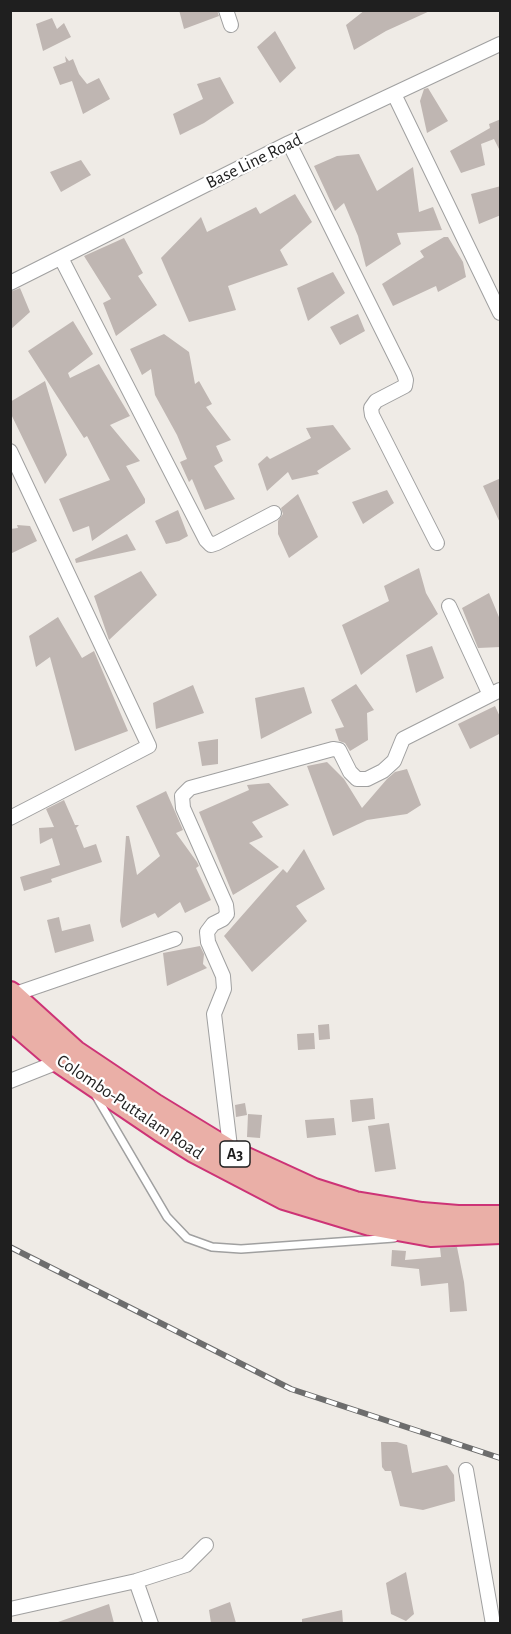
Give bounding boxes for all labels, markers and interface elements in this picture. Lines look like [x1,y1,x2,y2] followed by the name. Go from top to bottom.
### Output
[202,128,306,194] street label: Base Line Road
[53,1050,207,1164] street label: Colombo-Puttalam Road
[220,1141,250,1167] road number: A3

